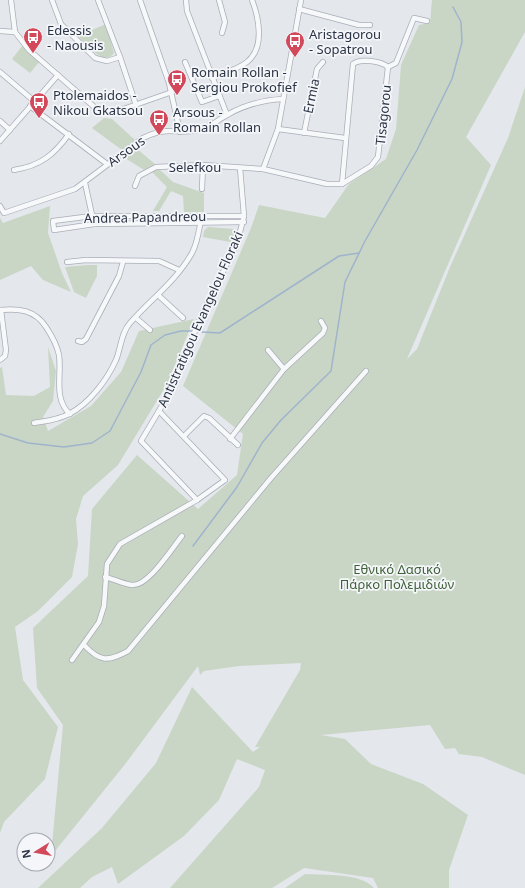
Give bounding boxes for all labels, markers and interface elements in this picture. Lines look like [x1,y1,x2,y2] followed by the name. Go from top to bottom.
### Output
[47,21,103,54] place label: Edessis - Naousis
[309,25,381,58] place label: Aristagorou - Sopatrou
[22,26,44,54] bus stop icon: Edessis - Naousis
[284,30,306,58] bus stop icon: Aristagorou - Sopatrou
[191,63,298,96] place label: Romain Rollan - Sergiou Prokofief
[166,68,188,96] bus stop icon: Romain Rollan - Sergiou Prokofief
[299,77,323,115] street label: Ermia
[371,84,395,146] street label: Tisagorou
[53,86,143,119] place label: Ptolemaidos - Nikou Gkatsou
[28,91,50,119] bus stop icon: Ptolemaidos - Nikou Gkatsou
[173,103,261,136] place label: Arsous - Romain Rollan
[148,108,170,136] bus stop icon: Arsous - Romain Rollan
[104,132,148,170] street label: Arsous
[169,158,221,176] street label: Selefkou
[84,207,206,227] street label: Andrea Papandreou
[153,228,247,410] street label: Antistratigou Evangelou Floraki
[340,560,454,593] park label: Εθνικό Δασικό Πάρκο Πολεμιδιών
[16,832,56,872] north arrow
[17,848,34,860] text: N

